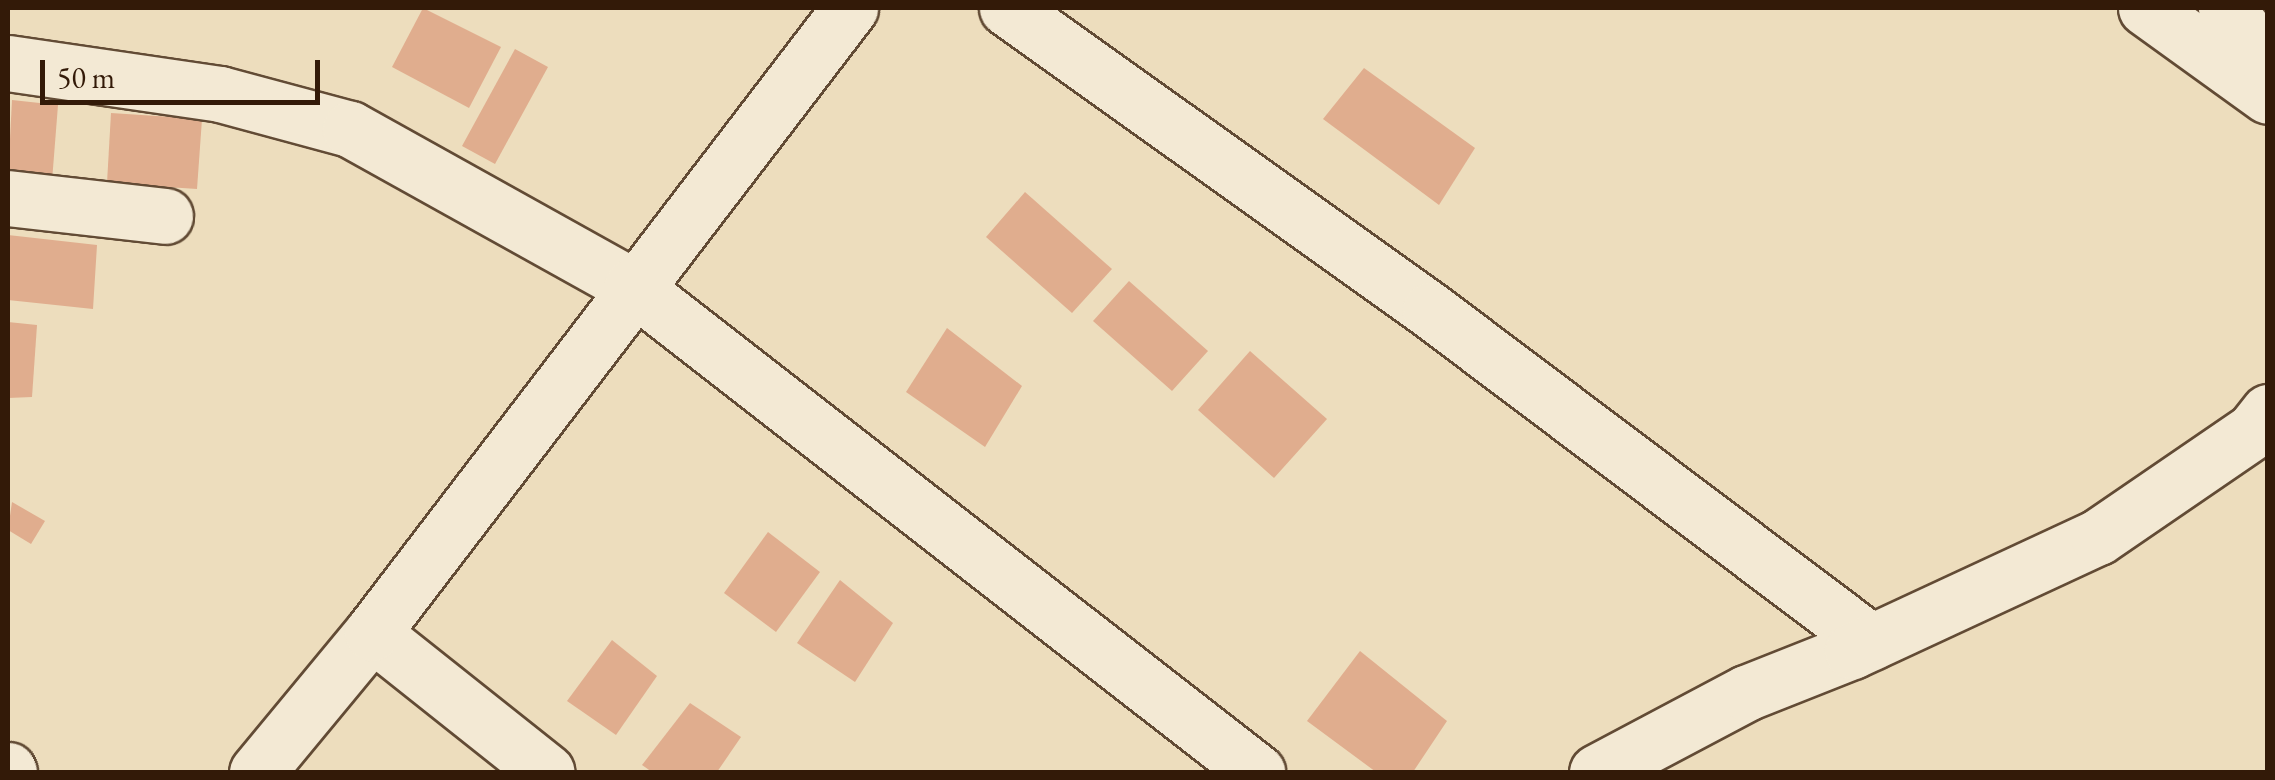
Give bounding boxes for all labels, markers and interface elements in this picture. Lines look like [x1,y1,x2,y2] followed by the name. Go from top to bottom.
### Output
[45,40,325,102] scale bar
[57,58,115,97] text: 50 m

